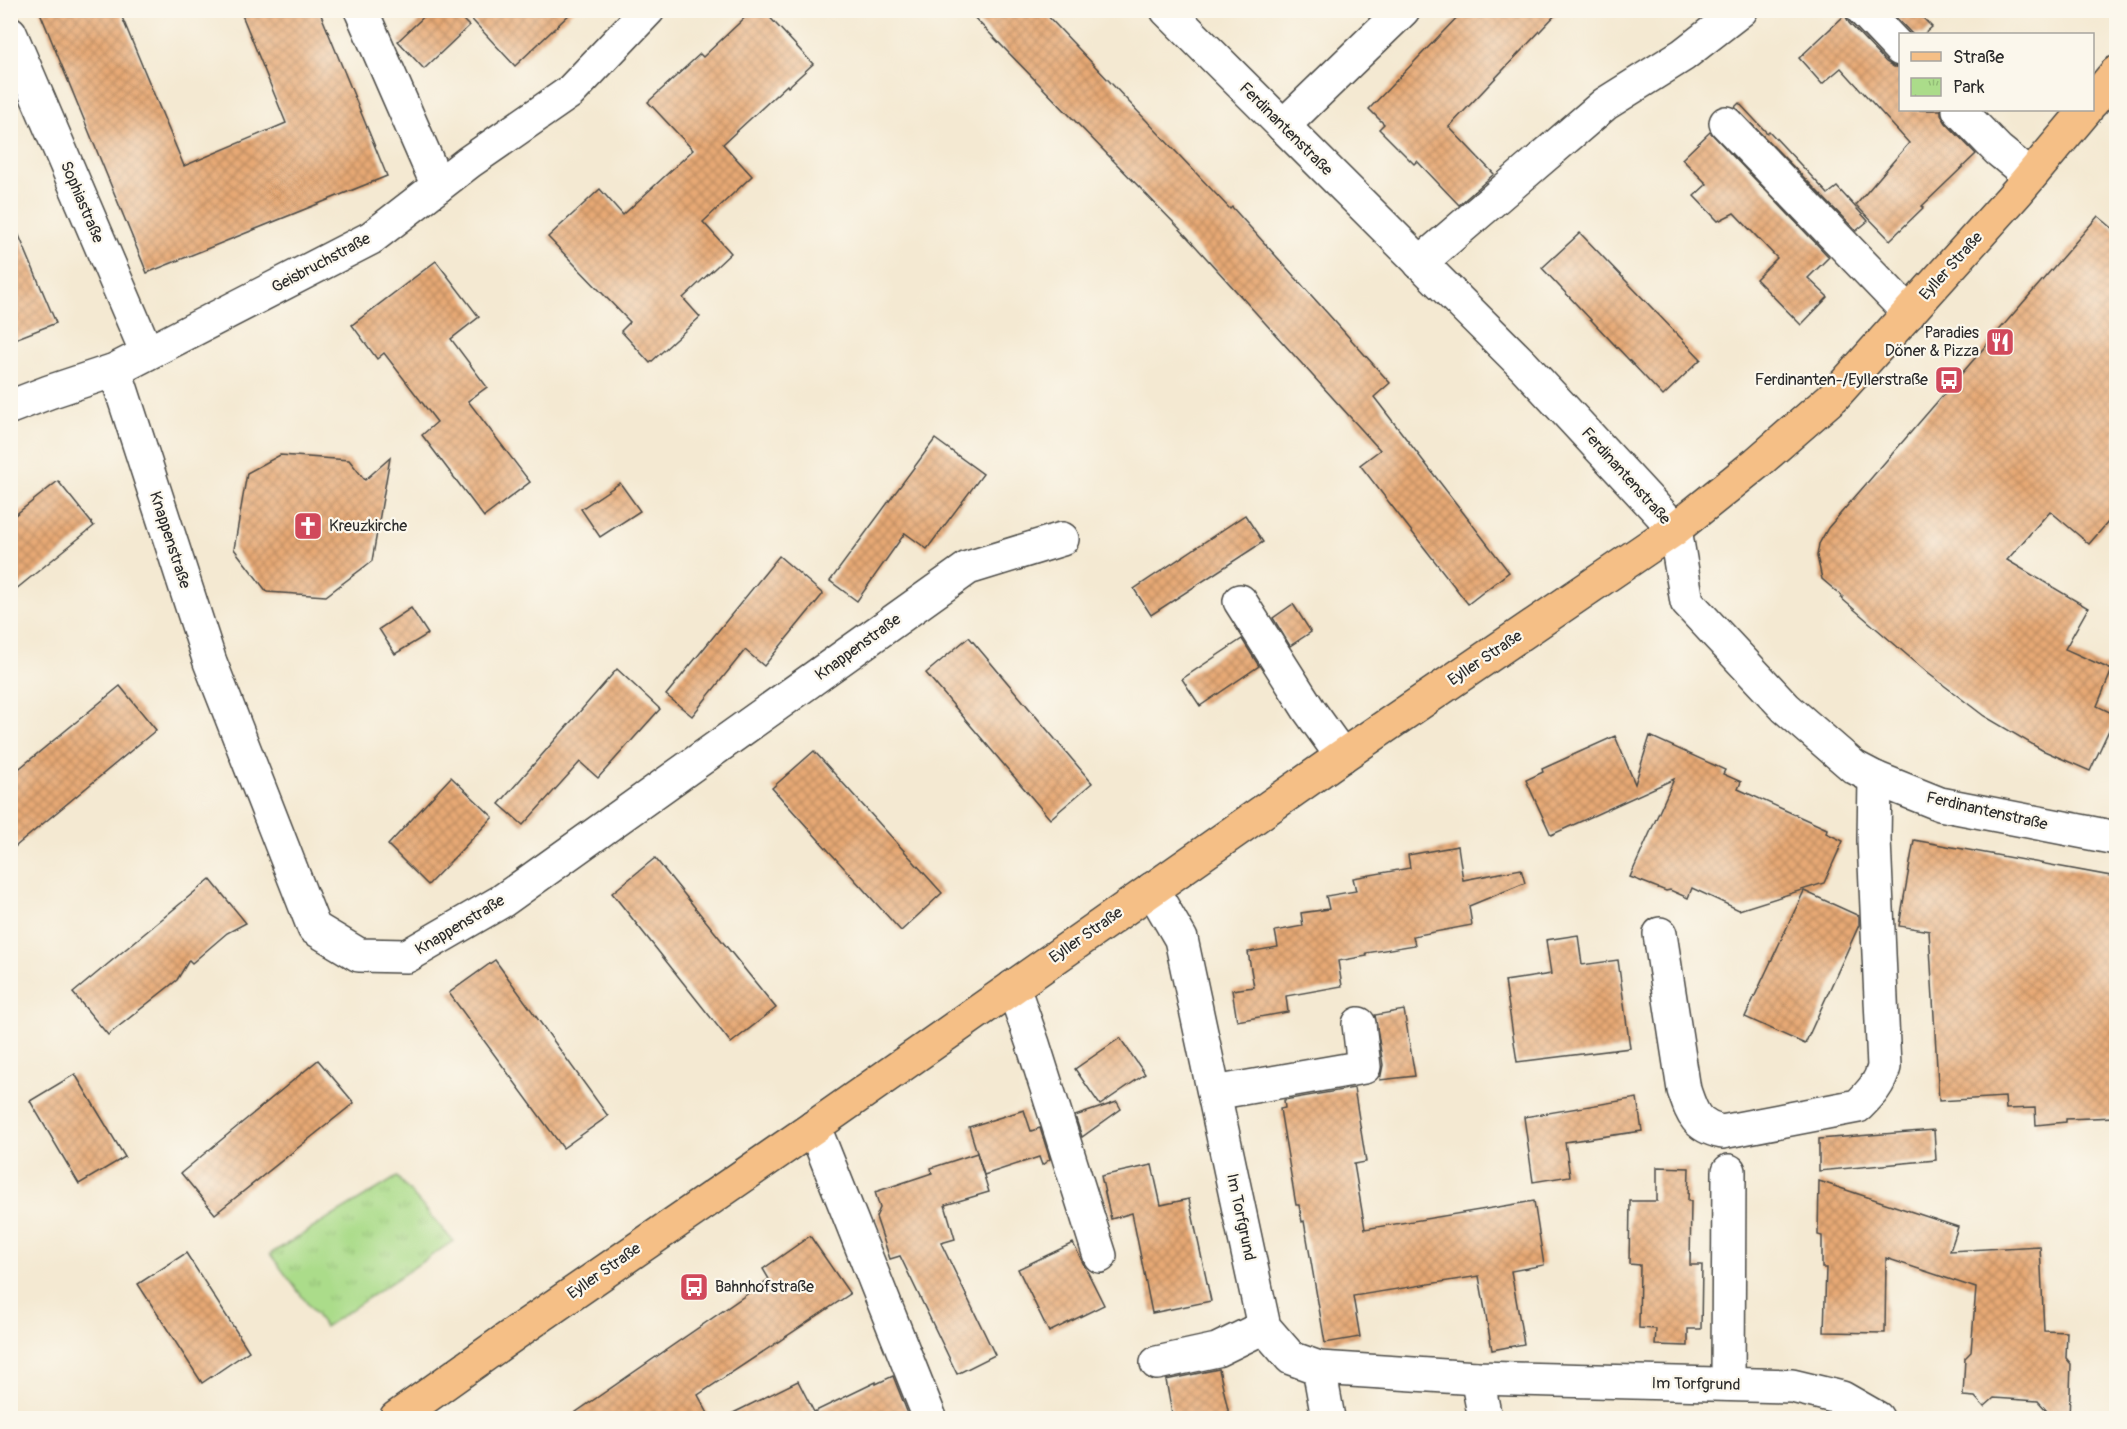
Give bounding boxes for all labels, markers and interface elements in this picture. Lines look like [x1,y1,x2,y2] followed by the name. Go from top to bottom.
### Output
[1899,33,2094,111] legend
[1953,46,2004,69] text: Straße
[1953,76,1985,99] text: Park
[1235,78,1337,180] street label: Ferdinantenstraße
[56,158,108,246] street label: Sophiastraße
[1915,228,1987,304] street label: Eyller Straße
[268,229,374,297] street label: Geisbruchstraße
[1885,323,1979,361] place label: Paradies Döner & Pizza
[1984,326,2016,358] restaurant icon: Paradies Döner & Pizza
[1933,364,1965,396] bus stop icon: Ferdinanten-/Eyllerstraße
[1755,370,1928,390] place label: Ferdinanten-/Eyllerstraße
[1577,423,1675,529] street label: Ferdinantenstraße
[145,489,195,591] street label: Knappenstraße
[292,510,324,542] church icon: Kreuzkirche
[329,516,407,536] place label: Kreuzkirche
[811,609,905,685] street label: Knappenstraße
[1444,626,1526,690] street label: Eyller Straße
[1924,787,2050,835] street label: Ferdinantenstraße
[412,890,508,960] street label: Knappenstraße
[1045,902,1127,968] street label: Eyller Straße
[1222,1172,1260,1262] street label: Im Torfgrund
[563,1238,645,1304] street label: Eyller Straße
[678,1271,710,1303] bus stop icon: Bahnhofstraße
[715,1277,814,1297] place label: Bahnhofstraße
[1651,1373,1741,1395] street label: Im Torfgrund

